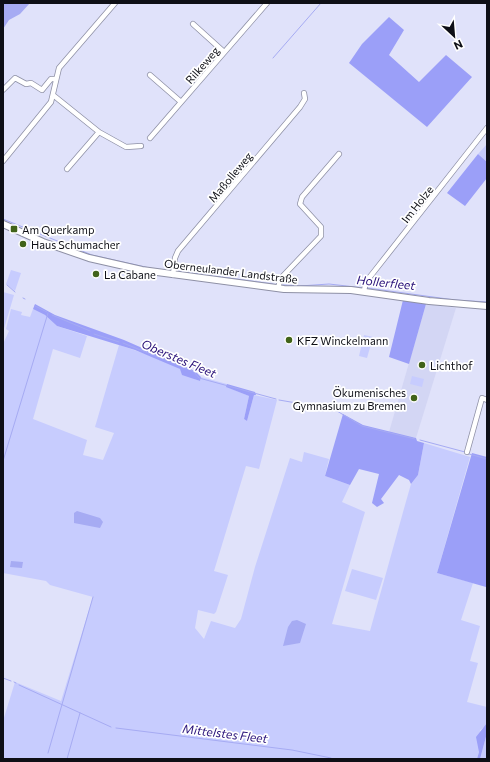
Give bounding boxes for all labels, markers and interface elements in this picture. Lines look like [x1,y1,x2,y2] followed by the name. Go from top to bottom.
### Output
[434,16,474,56] north arrow
[452,38,465,53] text: N
[182,44,222,86] street label: Rilkeweg
[205,149,255,205] street label: Maßolleweg
[398,183,436,225] street label: Im Holze
[22,223,94,236] place label: Am Querkamp
[9,224,19,234] marker: Am Querkamp
[31,238,120,251] place label: Haus Schumacher
[18,239,28,249] marker: Haus Schumacher
[164,256,299,286] street label: Oberneulander Landstraße
[104,268,156,281] place label: La Cabane
[91,269,101,279] marker: La Cabane
[356,272,417,292] water label: Hollerfleet
[297,334,388,347] place label: KFZ Winckelmann
[284,335,294,345] marker: KFZ Winckelmann
[140,336,219,380] water label: Oberstes Fleet
[430,359,473,372] place label: Lichthof
[417,360,427,370] marker: Lichthof
[293,385,406,412] place label: Ökumenisches Gymnasium zu Bremen
[409,393,419,403] marker: Ökumenisches Gymnasium zu Bremen
[182,721,269,745] water label: Mittelstes Fleet

